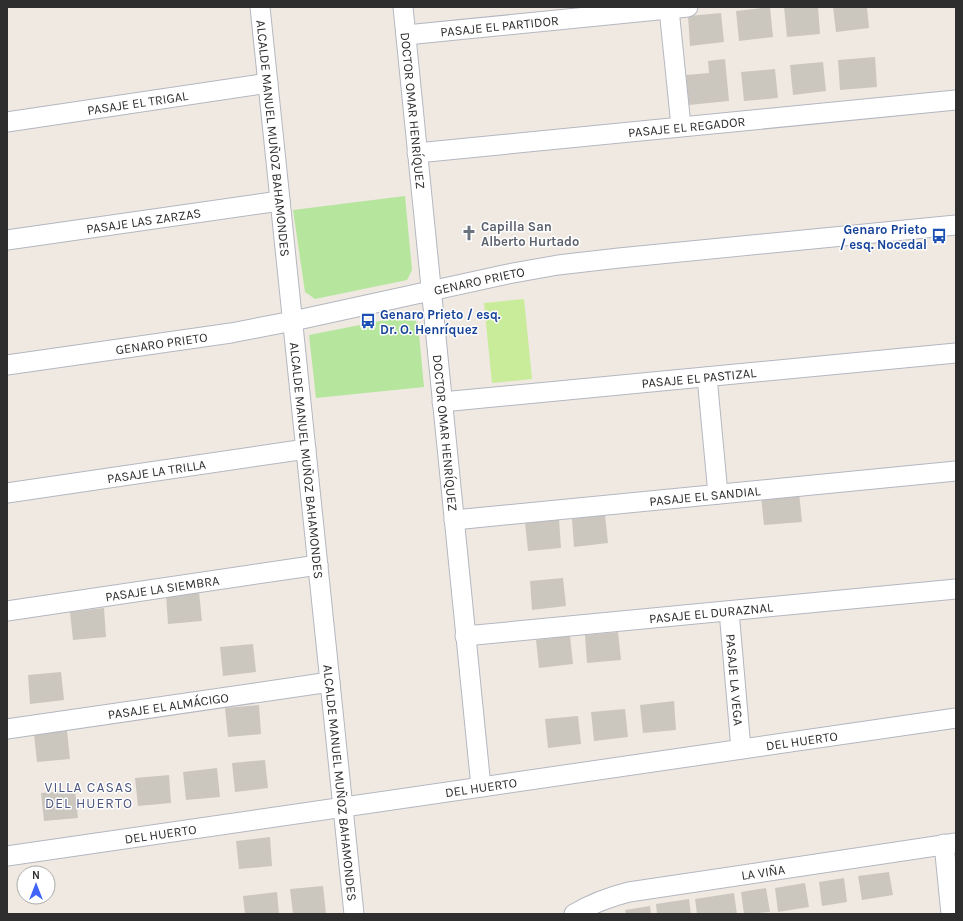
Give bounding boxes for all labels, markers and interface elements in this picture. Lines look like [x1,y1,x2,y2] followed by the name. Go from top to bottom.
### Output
[440,13,560,40] street label: PASAJE EL PARTIDOR
[253,19,293,257] street label: ALCALDE MANUEL MUÑOZ BAHAMONDES
[398,31,428,190] street label: DOCTOR OMAR HENRÍQUEZ
[86,88,189,118] street label: PASAJE EL TRIGAL
[627,114,746,140] street label: PASAJE EL REGADOR
[85,205,202,237] street label: PASAJE LAS ZARZAS
[481,219,579,249] place label: Capilla San Alberto Hurtado
[840,222,927,253] place label: Genaro Prieto / esq. Nocedal
[460,224,478,242] church icon: Capilla San Alberto Hurtado
[930,227,948,245] bus stop icon: Genaro Prieto / esq. Nocedal
[432,264,526,298] street label: GENARO PRIETO
[380,307,501,338] place label: Genaro Prieto / esq. Dr. O. Henríquez
[359,312,377,330] bus stop icon: Genaro Prieto / esq. Dr. O. Henríquez
[115,329,208,357] street label: GENARO PRIETO
[287,342,326,580] street label: ALCALDE MANUEL MUÑOZ BAHAMONDES
[430,354,460,512] street label: DOCTOR OMAR HENRÍQUEZ
[641,365,757,391] street label: PASAJE EL PASTIZAL
[106,457,207,486] street label: PASAJE LA TRILLA
[649,483,761,509] street label: PASAJE EL SANDIAL
[104,573,221,604] street label: PASAJE LA SIEMBRA
[648,600,774,626] street label: PASAJE EL DURAZNAL
[723,633,746,727] street label: PASAJE LA VEGA
[320,664,360,902] street label: ALCALDE MANUEL MUÑOZ BAHAMONDES
[107,690,230,722] street label: PASAJE EL ALMÁCIGO
[765,728,839,754] street label: DEL HUERTO
[444,775,518,800] street label: DEL HUERTO
[45,779,133,812] district label: VILLA CASAS DEL HUERTO
[124,822,197,847] street label: DEL HUERTO
[740,862,787,883] street label: LA VIÑA
[16,865,56,905] north arrow
[32,869,40,882] text: N

